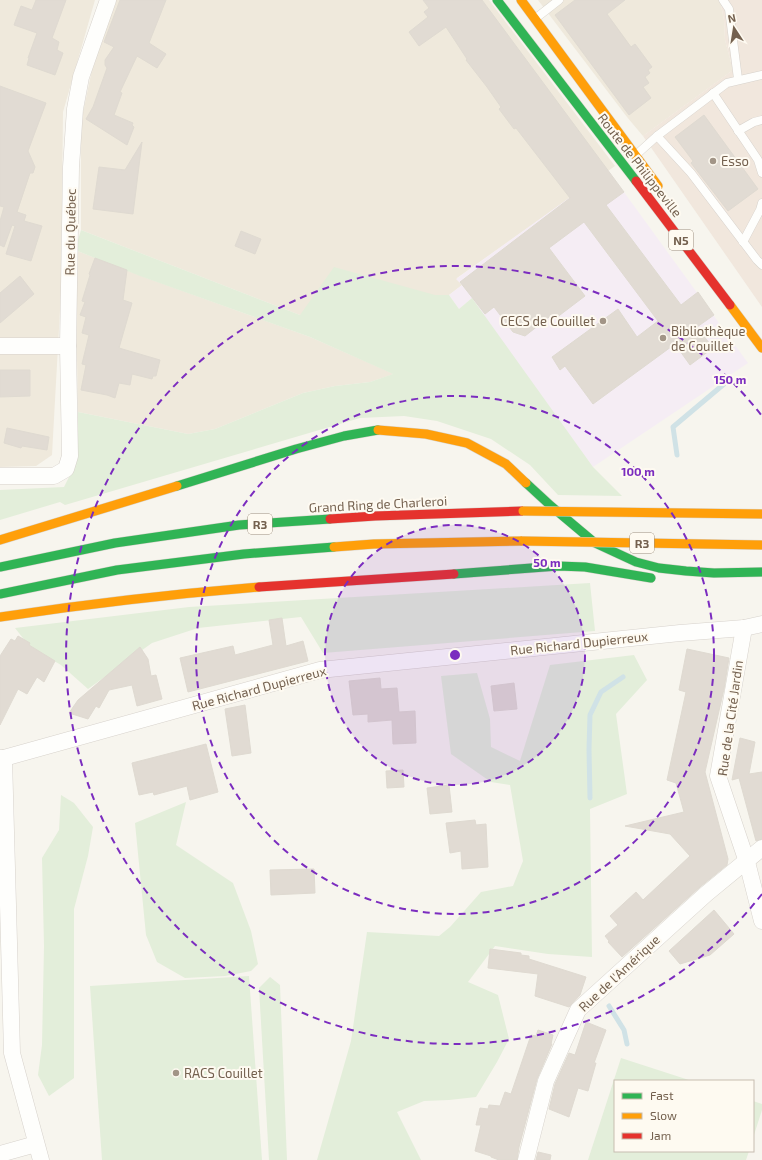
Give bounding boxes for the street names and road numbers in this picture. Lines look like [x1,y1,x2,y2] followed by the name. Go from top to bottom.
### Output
[595,110,686,220] street label: Route de Philippeville
[61,188,79,276] street label: Rue du Québec
[669,230,693,250] road number: N5
[308,492,448,516] street label: Grand Ring de Charleroi
[248,514,272,534] road number: R3
[630,533,654,553] road number: R3
[509,628,649,658] street label: Rue Richard Dupierreux
[714,659,746,777] street label: Rue de la Cité Jardin
[190,662,328,714] street label: Rue Richard Dupierreux
[575,931,663,1015] street label: Rue de l'Amérique

